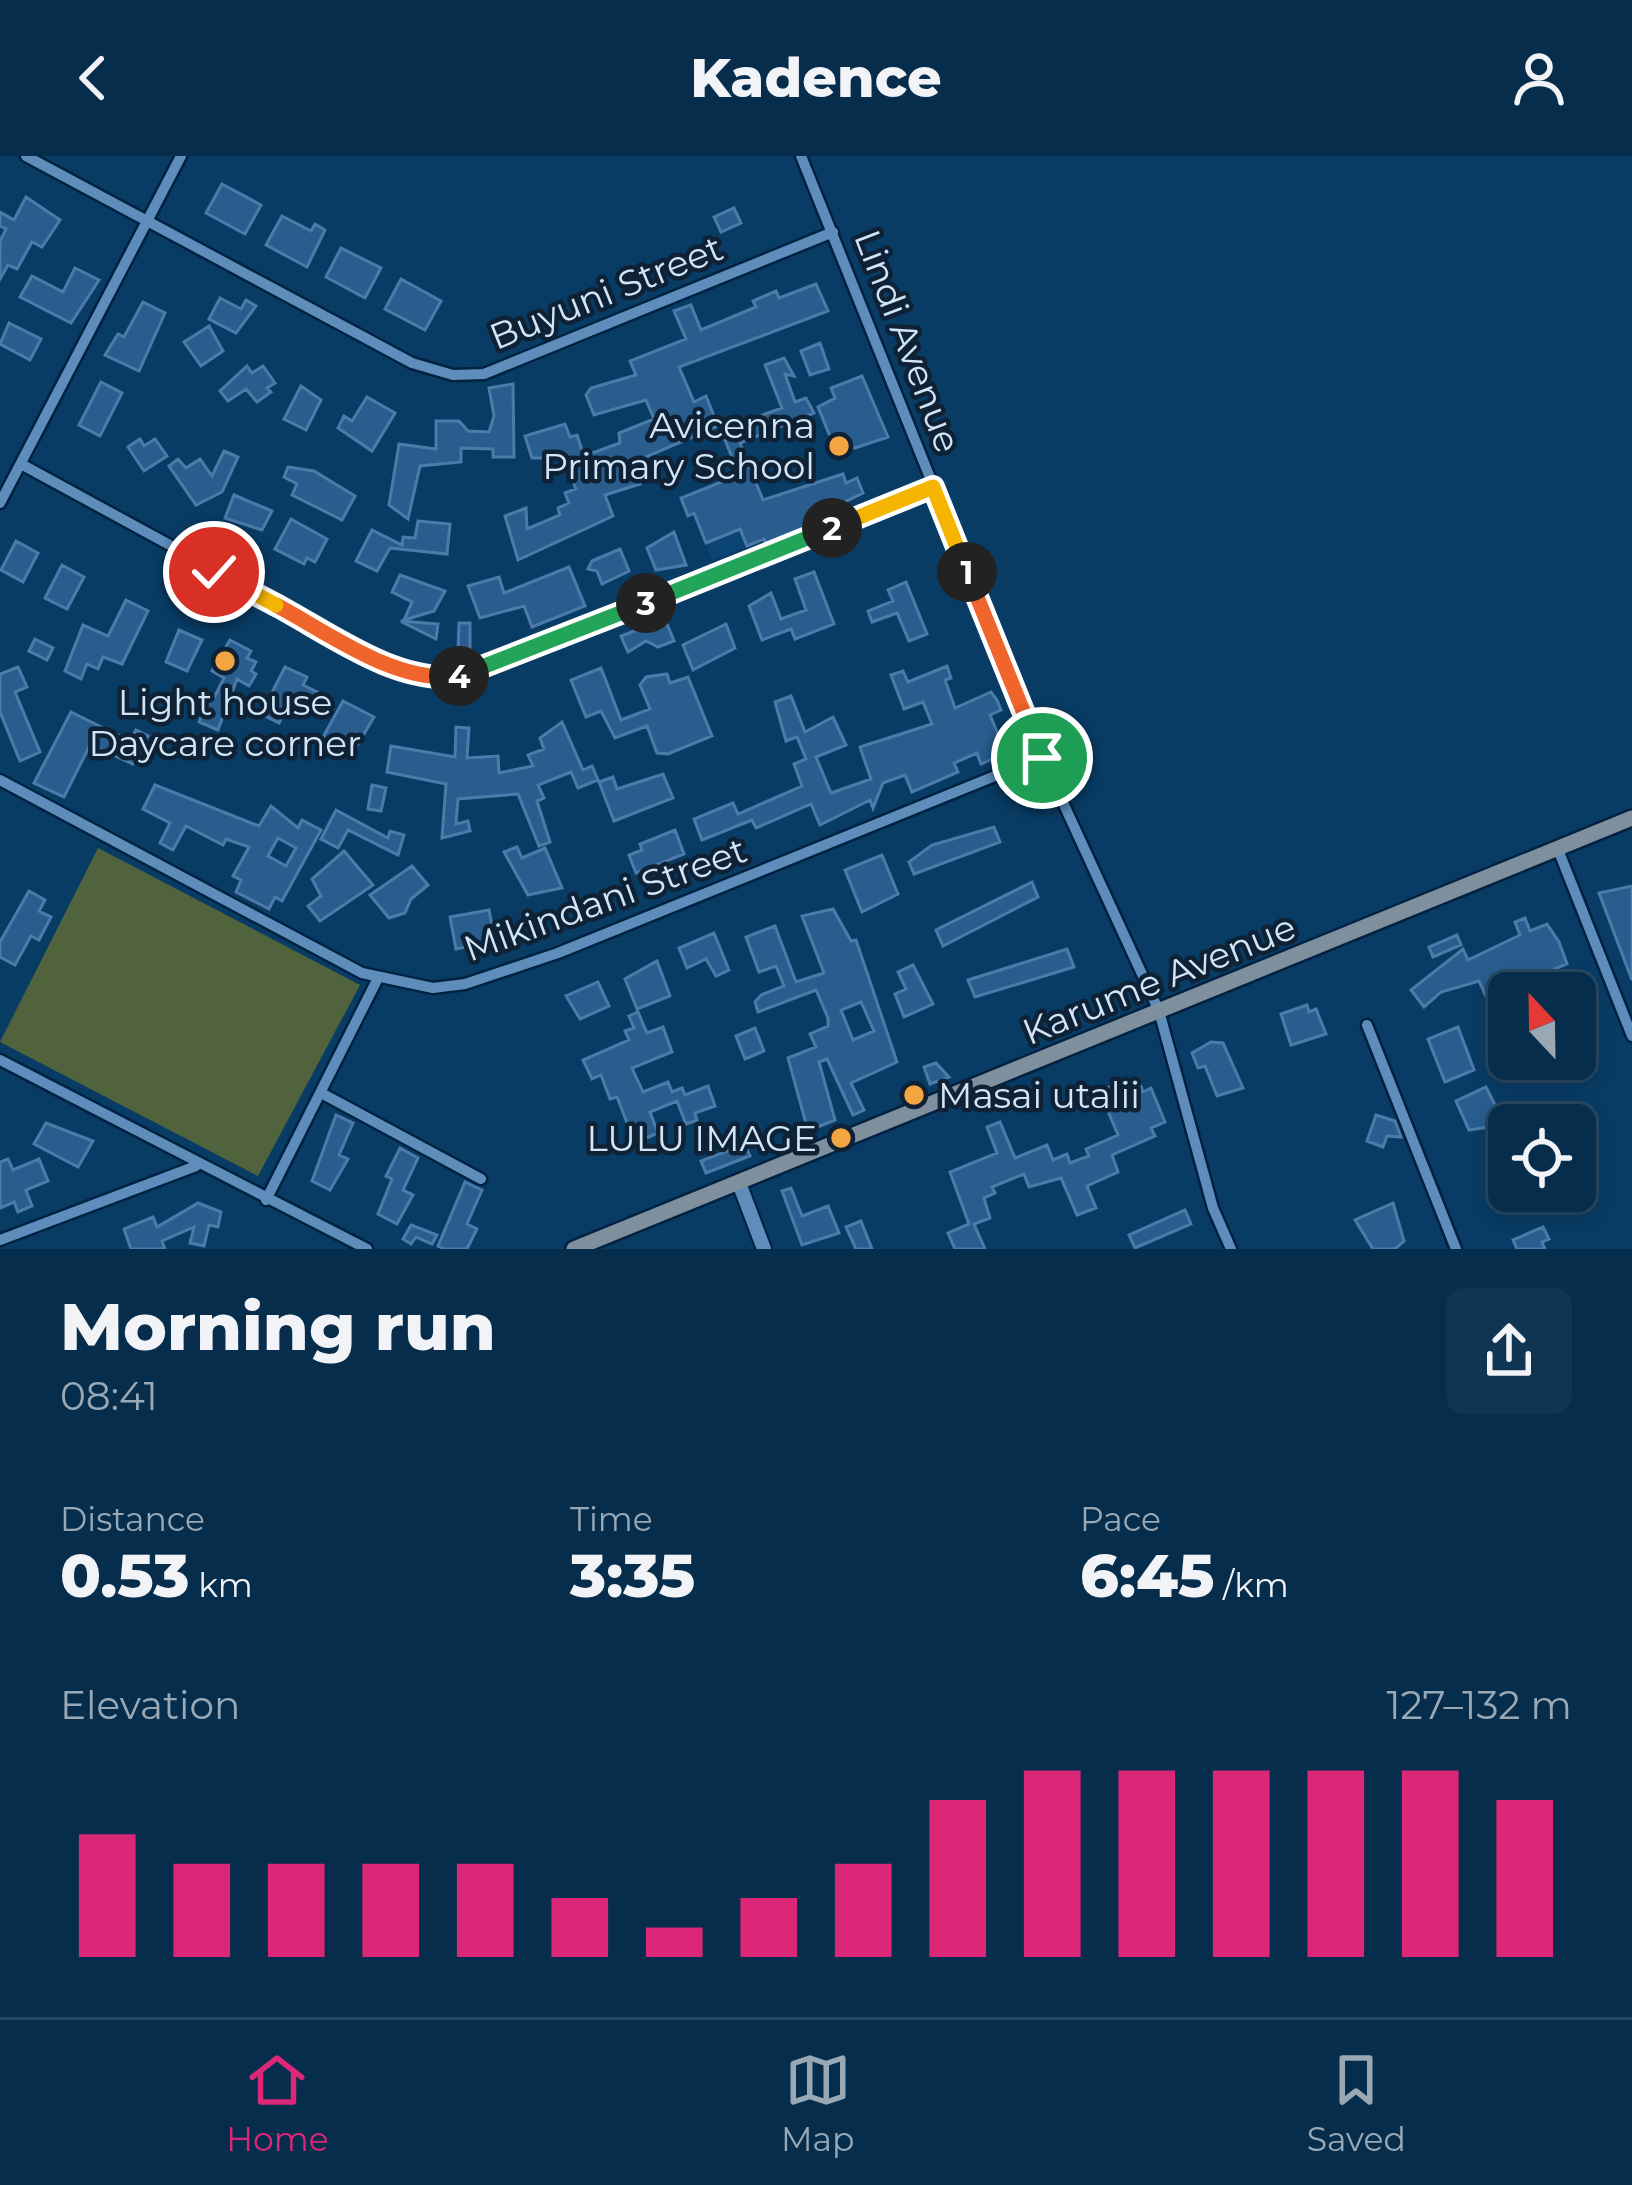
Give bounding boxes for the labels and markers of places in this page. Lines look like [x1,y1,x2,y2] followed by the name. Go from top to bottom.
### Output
[542,403,815,488] place label: Avicenna Primary School
[826,433,852,459] marker: Avicenna Primary School
[802,498,862,558] pin: 2
[163,521,265,623] pin
[937,542,997,602] pin: 1
[616,573,676,633] pin: 3
[429,646,489,706] pin: 4
[212,648,238,674] marker: Light house Daycare corner
[88,680,362,765] place label: Light house Daycare corner
[991,707,1093,809] pin
[938,1073,1140,1117] place label: Masai utalii
[901,1082,927,1108] marker: Masai utalii
[586,1116,817,1160] place label: LULU IMAGE
[828,1125,854,1151] marker: LULU IMAGE

